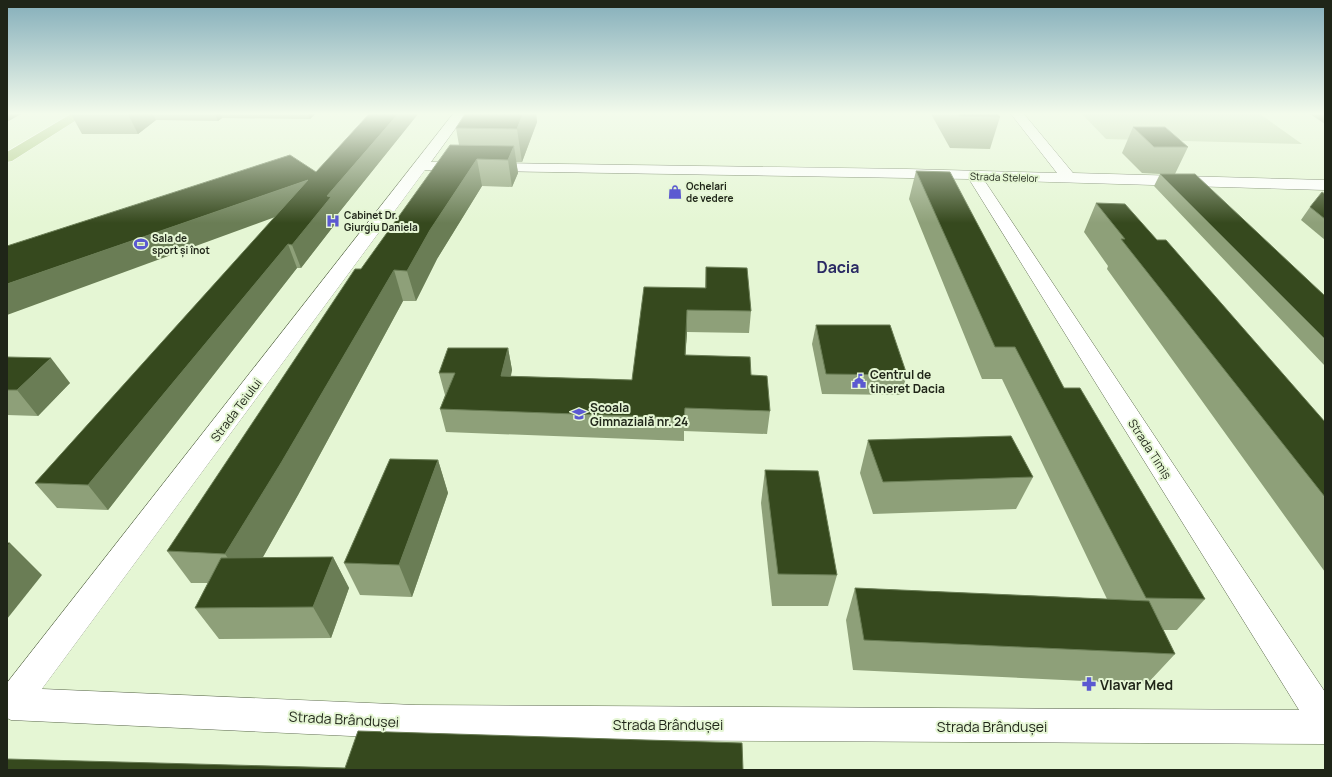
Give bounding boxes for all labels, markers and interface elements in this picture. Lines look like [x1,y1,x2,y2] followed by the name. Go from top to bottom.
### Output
[970,169,1039,185] street label: Strada Stelelor
[686,179,734,205] place label: Ochelari de vedere
[667,184,683,200] shop icon: Ochelari de vedere
[344,208,418,234] place label: Cabinet Dr. Giurgiu Daniela
[325,213,341,229] hospital icon: Cabinet Dr. Giurgiu Daniela
[152,231,210,258] place label: Sala de sport și înot
[133,236,149,252] sports icon: Sala de sport și înot
[816,256,860,278] district label: Dacia
[870,366,945,397] place label: Centrul de tineret Dacia
[851,373,867,389] public building icon: Centrul de tineret Dacia
[207,375,265,445] street label: Strada Teiului
[590,399,688,430] place label: Școala Gimnazială nr. 24
[571,406,587,422] school or university icon: Școala Gimnazială nr. 24
[1124,416,1176,482] street label: Strada Timiș
[1100,675,1173,694] place label: Vlavar Med
[1081,676,1097,692] pharmacy icon: Vlavar Med
[288,707,400,731] street label: Strada Brândușei
[613,715,723,734] street label: Strada Brândușei
[937,717,1047,736] street label: Strada Brândușei

